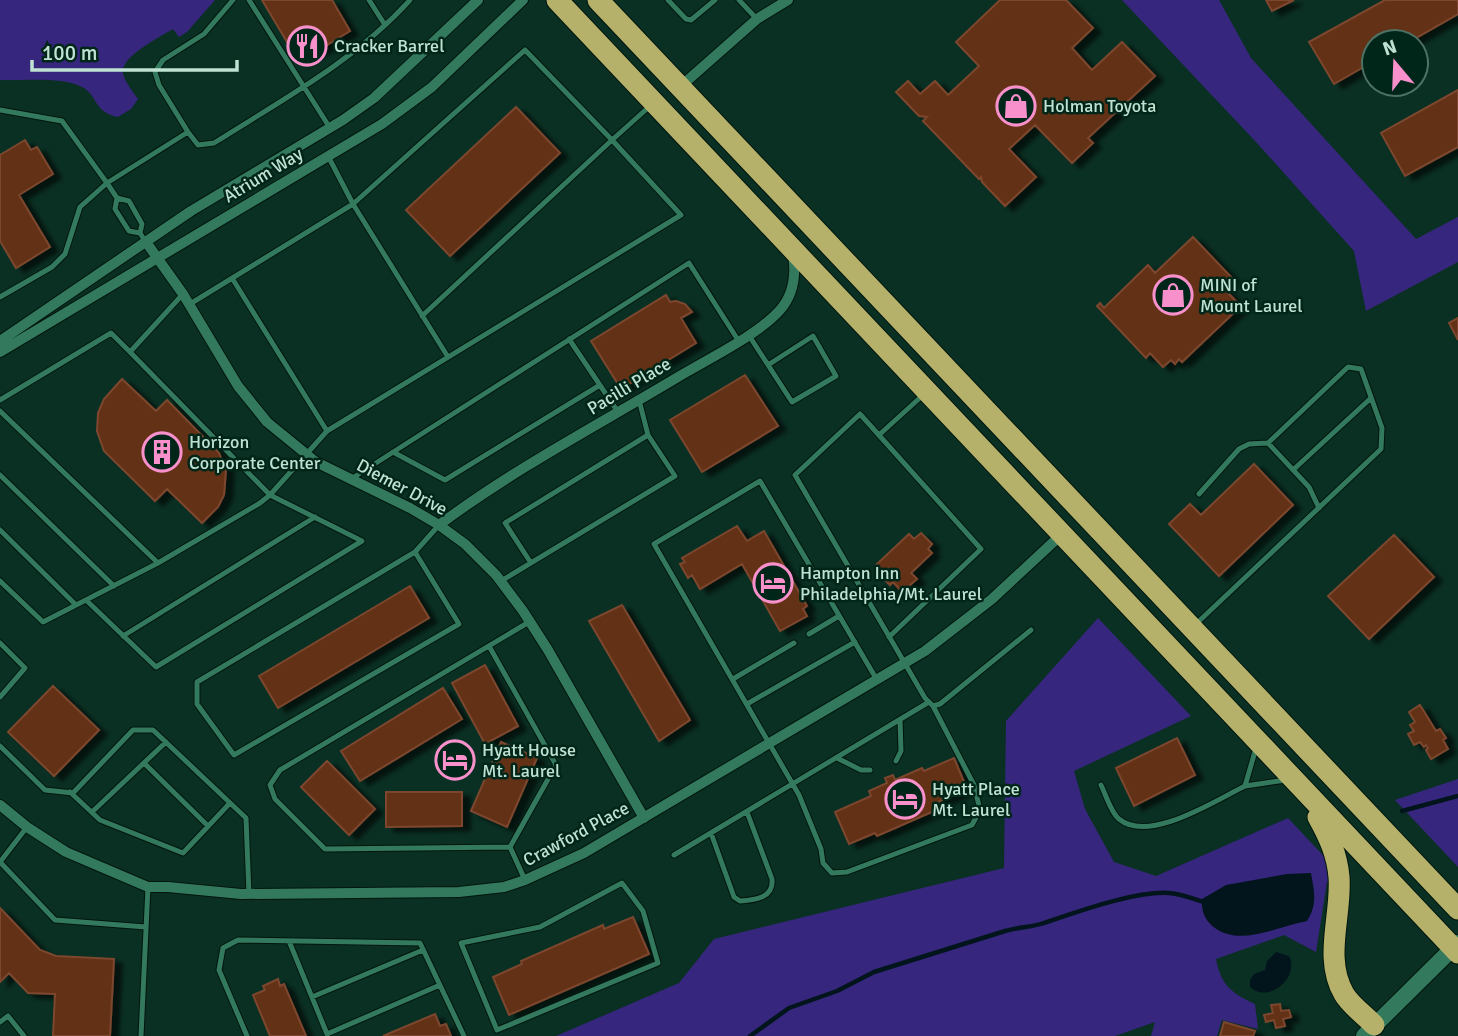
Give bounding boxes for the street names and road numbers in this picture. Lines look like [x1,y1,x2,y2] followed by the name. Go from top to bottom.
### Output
[219,142,307,207] street label: Atrium Way
[583,352,675,420] street label: Pacilli Place
[353,454,451,520] street label: Diemer Drive
[519,797,633,871] street label: Crawford Place

